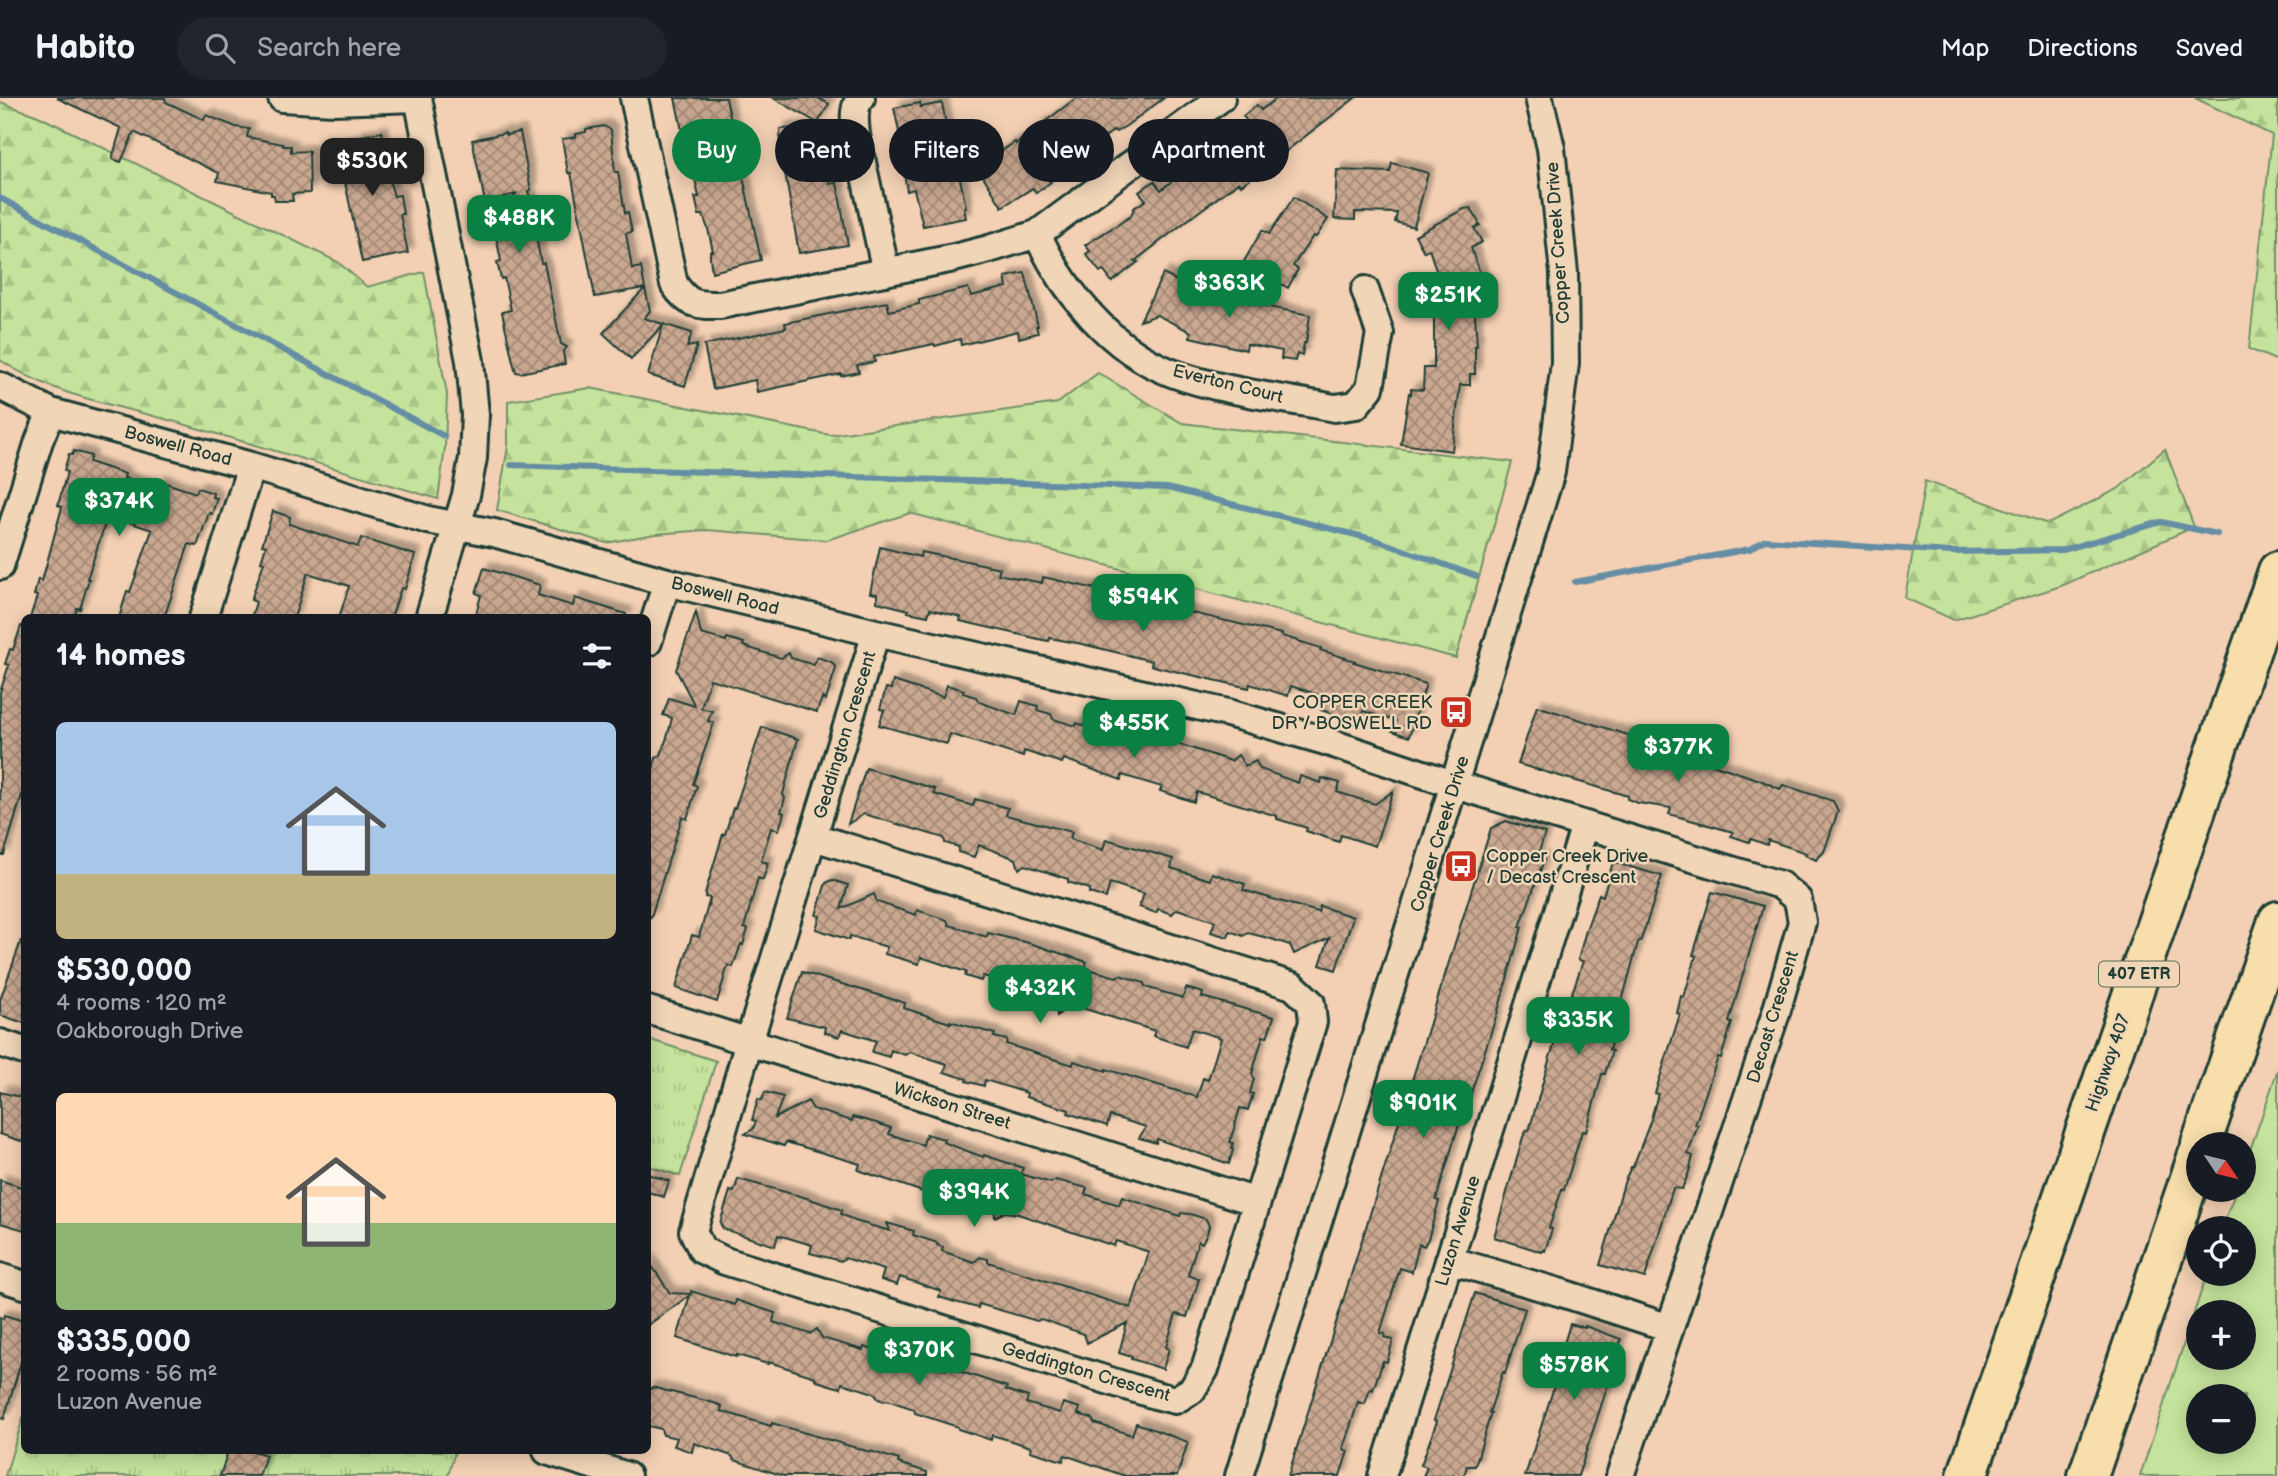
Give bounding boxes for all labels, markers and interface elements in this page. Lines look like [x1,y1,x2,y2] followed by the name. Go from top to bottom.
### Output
[177,17,667,80] search box
[35,28,135,68] text: Habito
[201,29,239,67] icon: search
[257,33,401,64] text: Search here
[1941,34,1989,63] text: Map
[2027,34,2138,63] text: Directions
[2176,34,2243,63] text: Saved
[672,119,761,182] chip: Buy
[775,119,875,182] chip: Rent
[889,119,1004,182] chip: Filters
[1018,119,1114,182] chip: New
[1128,119,1289,182] chip: Apartment
[323,139,421,198] pin: $530K
[336,147,408,175] text: $530K
[1542,161,1574,325] street label: Copper Creek Drive
[470,195,568,255] pin: $488K
[483,204,555,232] text: $488K
[1180,260,1278,320] pin: $363K
[1193,269,1265,297] text: $363K
[1399,272,1497,332] pin: $251K
[1414,281,1482,309] text: $251K
[1171,360,1286,408] street label: Everton Court
[122,422,234,470] street label: Boswell Road
[70,478,168,538] pin: $374K
[84,487,154,515] text: $374K
[669,572,781,620] street label: Boswell Road
[1094,574,1192,634] pin: $594K
[1107,583,1179,611] text: $594K
[578,637,616,675] icon: filters
[56,638,185,674] text: 14 homes
[809,648,881,821] street label: Geddington Crescent
[1272,692,1432,734] place label: COPPER CREEK DR / BOSWELL RD
[1437,693,1475,731] bus stop icon: COPPER CREEK DR / BOSWELL RD
[1085,700,1183,760] pin: $455K
[1099,709,1169,737] text: $455K
[1629,724,1727,784] pin: $377K
[1643,733,1713,761] text: $377K
[1406,753,1474,915] street label: Copper Creek Drive
[273,768,399,894] icon: home
[1486,846,1649,888] place label: Copper Creek Drive / Decast Crescent
[1442,847,1480,885] bus stop icon: Copper Creek Drive / Decast Crescent
[1743,948,1803,1086] street label: Decast Crescent
[56,953,192,989] text: $530,000
[2099,961,2179,986] road number: 407 ETR
[991,965,1089,1025] pin: $432K
[1004,974,1076,1002] text: $432K
[56,989,227,1017] text: 4 rooms · 120 m²
[1529,998,1627,1057] pin: $335K
[1543,1006,1613,1034] text: $335K
[2081,1011,2135,1115] street label: Highway 407
[56,1017,243,1045] text: Oakborough Drive
[891,1078,1014,1134] street label: Wickson Street
[1374,1080,1472,1140] pin: $901K
[1389,1089,1457,1117] text: $901K
[2186,1132,2256,1202] north arrow
[2186,1132,2256,1454] map controls
[273,1139,399,1265] icon: home
[925,1170,1023,1229] pin: $394K
[1431,1173,1485,1289] street label: Luzon Avenue
[938,1178,1010,1206] text: $394K
[2186,1216,2256,1286] button: locate
[2186,1300,2256,1370] button: +
[56,1324,191,1360] text: $335,000
[870,1328,968,1387] pin: $370K
[883,1336,955,1364] text: $370K
[999,1338,1173,1406] street label: Geddington Crescent
[1525,1342,1623,1402] pin: $578K
[1539,1351,1609,1379] text: $578K
[56,1360,218,1388] text: 2 rooms · 56 m²
[2186,1384,2256,1454] button: −
[56,1388,202,1416] text: Luzon Avenue

